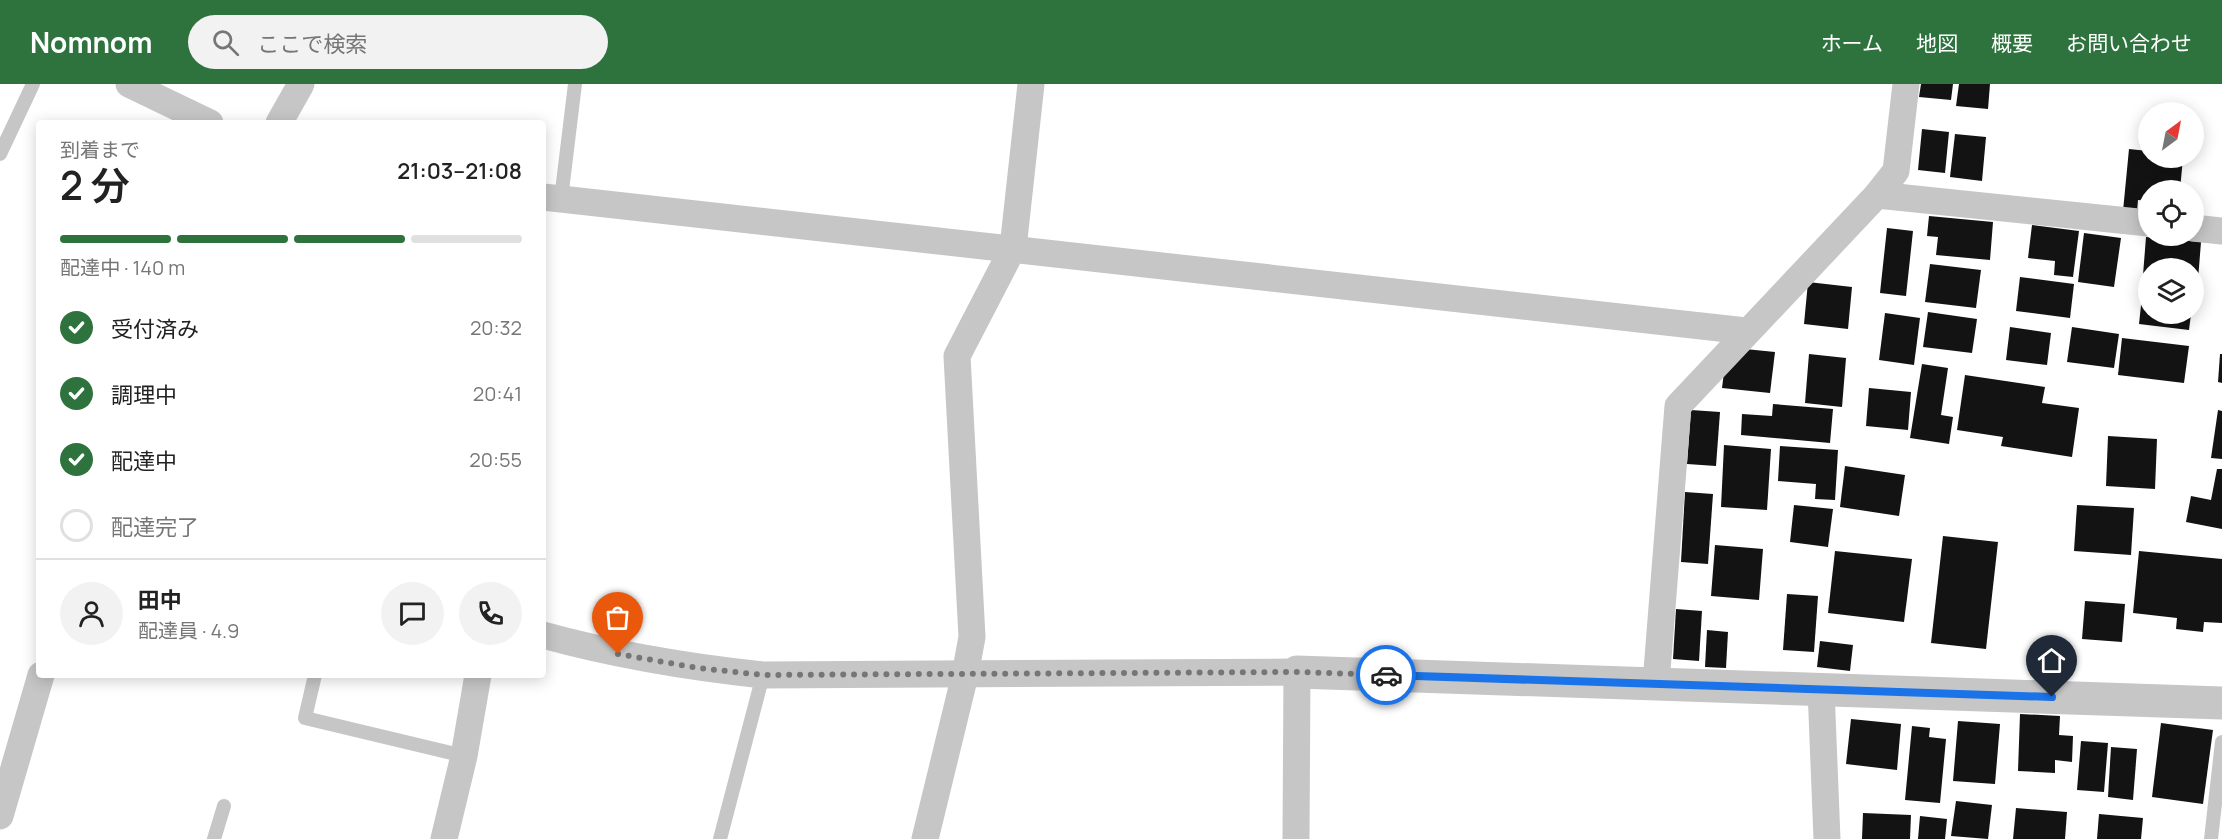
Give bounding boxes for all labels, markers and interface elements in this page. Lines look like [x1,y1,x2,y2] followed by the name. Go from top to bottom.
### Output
[188,15,608,69] search box
[30,23,152,61] text: Nomnom
[209,26,242,59] icon: search
[257,29,367,59] text: ここで検索
[1821,29,1883,57] text: ホーム
[1916,29,1958,57] text: 地図
[1991,29,2033,57] text: 概要
[2066,29,2192,57] text: お問い合わせ
[2138,102,2204,168] north arrow
[2138,102,2204,324] map controls
[60,136,140,163] text: 到着まで
[397,156,522,186] text: 21:03–21:08
[60,158,130,212] text: 2 分
[2138,180,2204,246] button: locate
[60,254,185,281] text: 配達中 · 140 m
[2138,258,2204,324] button: layers
[60,311,93,344] icon: check
[111,314,199,344] text: 受付済み
[470,314,522,341] text: 20:32
[60,377,93,410] icon: check
[111,380,177,410] text: 調理中
[473,380,522,407] text: 20:41
[60,443,93,476] icon: check
[111,446,177,476] text: 配達中
[469,446,522,473] text: 20:55
[111,512,199,542] text: 配達完了
[60,582,123,645] button: person
[381,582,444,645] button: chat
[459,582,522,645] button: phone
[138,585,182,615] text: 田中
[592,592,643,654] pin
[601,601,634,634] icon: bag
[138,617,239,644] text: 配達員 · 4.9
[2026,635,2077,697] pin
[2035,644,2068,677] icon: home
[1356,645,1416,705] courier
[1370,659,1403,692] icon: car

